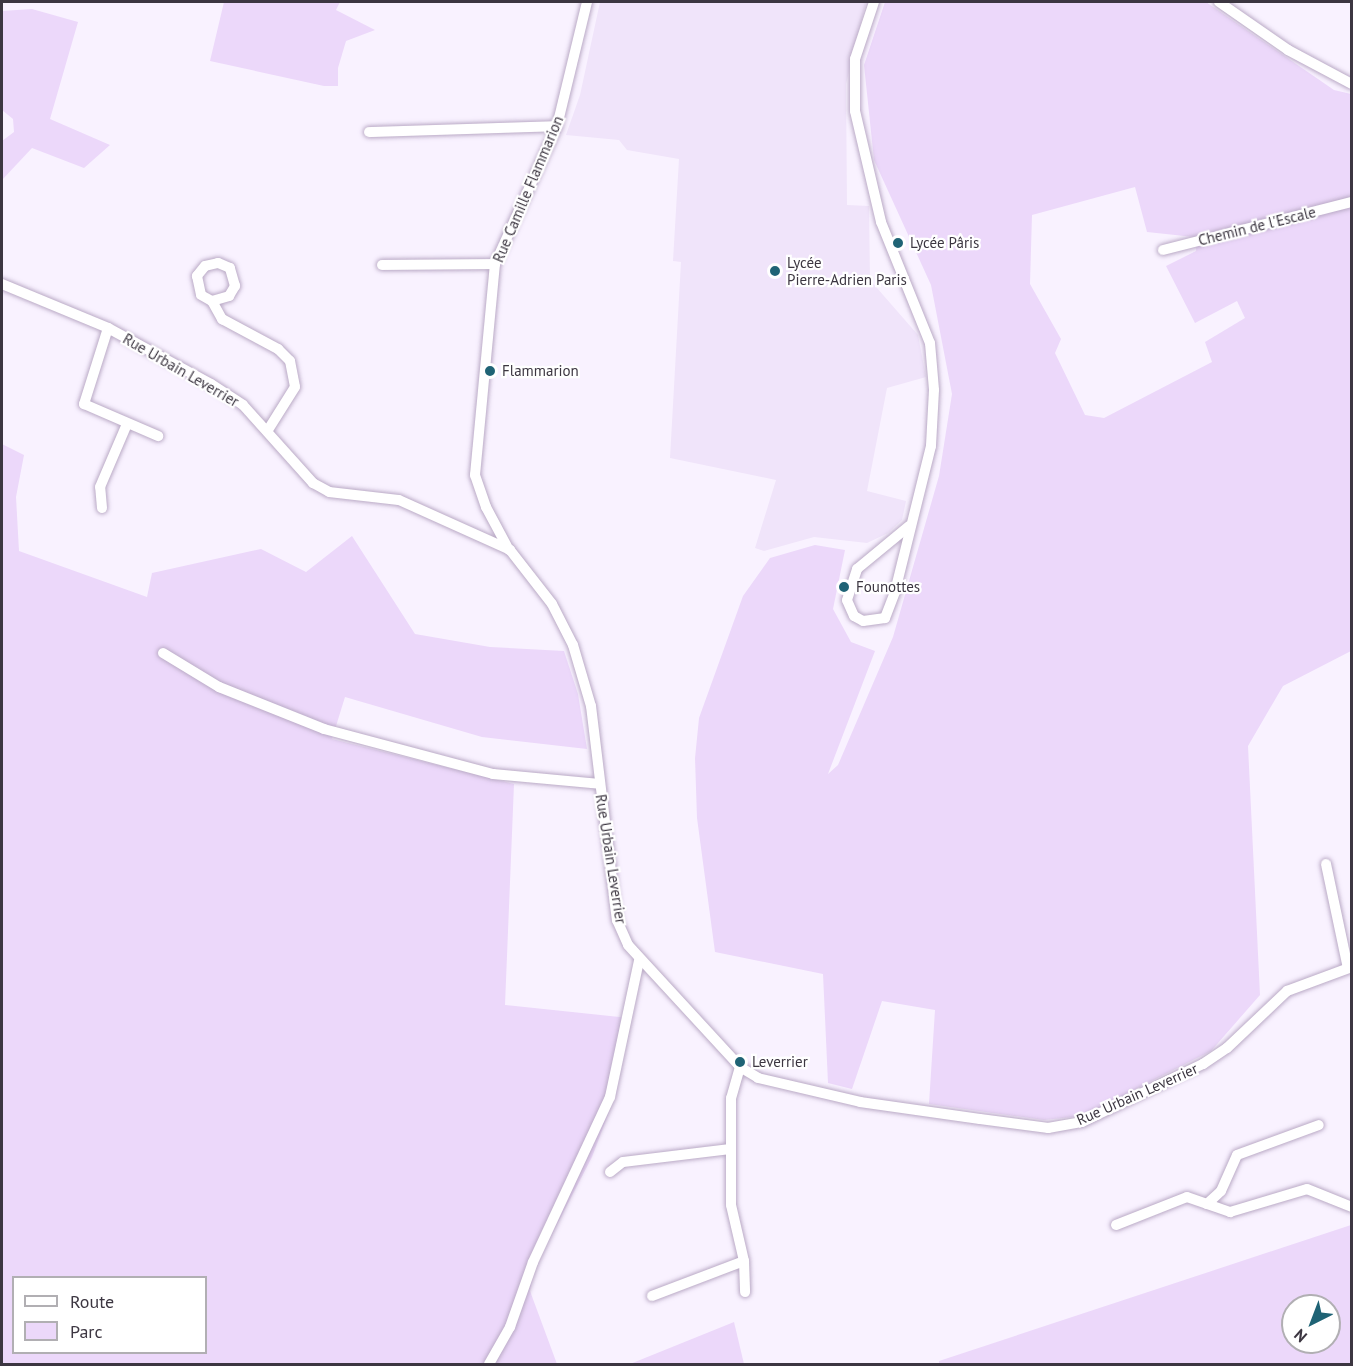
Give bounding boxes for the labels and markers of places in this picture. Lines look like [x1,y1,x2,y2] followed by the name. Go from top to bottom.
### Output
[910,234,979,252] place label: Lycée Pâris
[891,236,905,250] marker: Lycée Pâris
[787,253,907,288] place label: Lycée Pierre-Adrien Paris
[768,264,782,278] marker: Lycée Pierre-Adrien Paris
[502,362,579,380] place label: Flammarion
[483,364,497,378] marker: Flammarion
[856,578,920,596] place label: Founottes
[837,580,851,594] marker: Founottes
[752,1053,808,1071] place label: Leverrier
[733,1055,747,1069] marker: Leverrier

